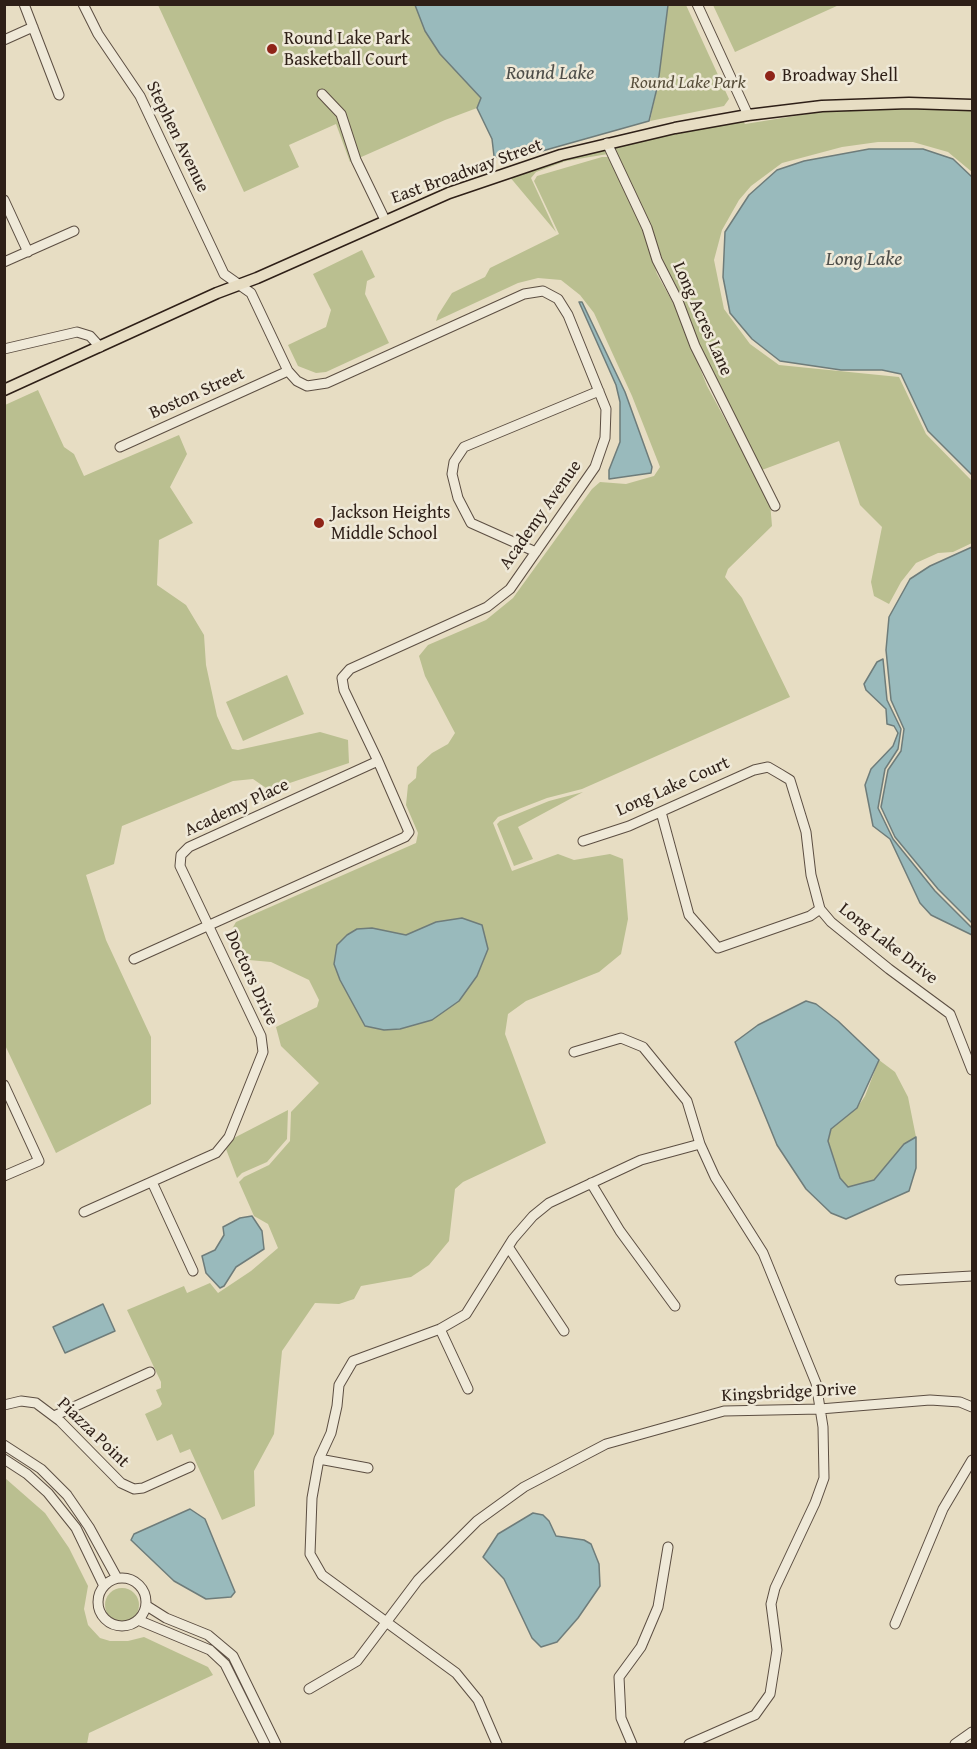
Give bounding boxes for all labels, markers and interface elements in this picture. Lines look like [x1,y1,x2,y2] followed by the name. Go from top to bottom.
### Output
[284,28,410,70] place label: Round Lake Park Basketball Court
[265,42,279,56] marker: Round Lake Park Basketball Court
[506,62,594,86] water label: Round Lake
[782,65,898,87] place label: Broadway Shell
[763,69,777,83] marker: Broadway Shell
[630,72,746,94] park label: Round Lake Park
[141,78,213,196] street label: Stephen Avenue
[389,135,545,209] street label: East Broadway Street
[826,248,902,272] water label: Long Lake
[667,259,737,379] street label: Long Acres Lane
[146,363,248,425] street label: Boston Street
[495,456,587,574] street label: Academy Avenue
[331,502,450,544] place label: Jackson Heights Middle School
[312,516,326,530] marker: Jackson Heights Middle School
[613,752,733,822] street label: Long Lake Court
[181,774,293,842] street label: Academy Place
[834,899,942,989] street label: Long Lake Drive
[220,927,282,1029] street label: Doctors Drive
[721,1379,857,1407] street label: Kingsbridge Drive
[52,1393,134,1473] street label: Piazza Point

